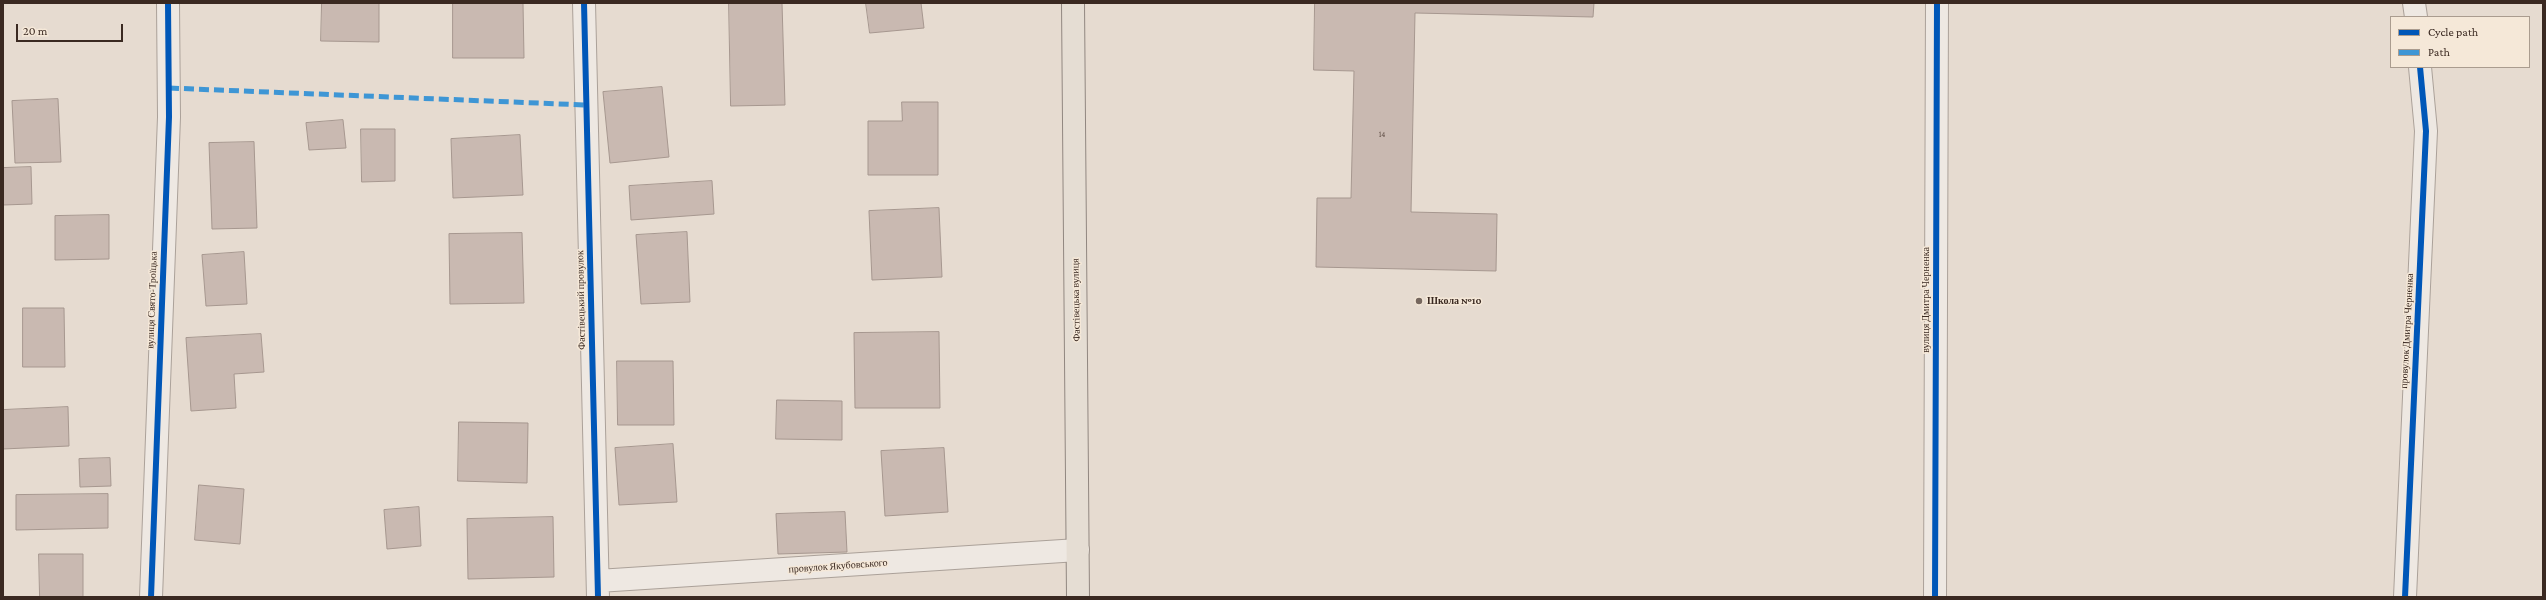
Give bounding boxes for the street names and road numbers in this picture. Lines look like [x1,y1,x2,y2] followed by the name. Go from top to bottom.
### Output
[1920,247,1932,353] street label: вулиця Дмитра Черненка
[574,250,588,350] street label: Фастівецький провулок
[144,251,160,349] street label: вулиця Свято-Троїцька
[1069,258,1083,342] street label: Фастівецька вулиця
[2398,273,2416,389] street label: провулок Дмитра Черненка
[788,557,888,575] street label: провулок Якубовського

